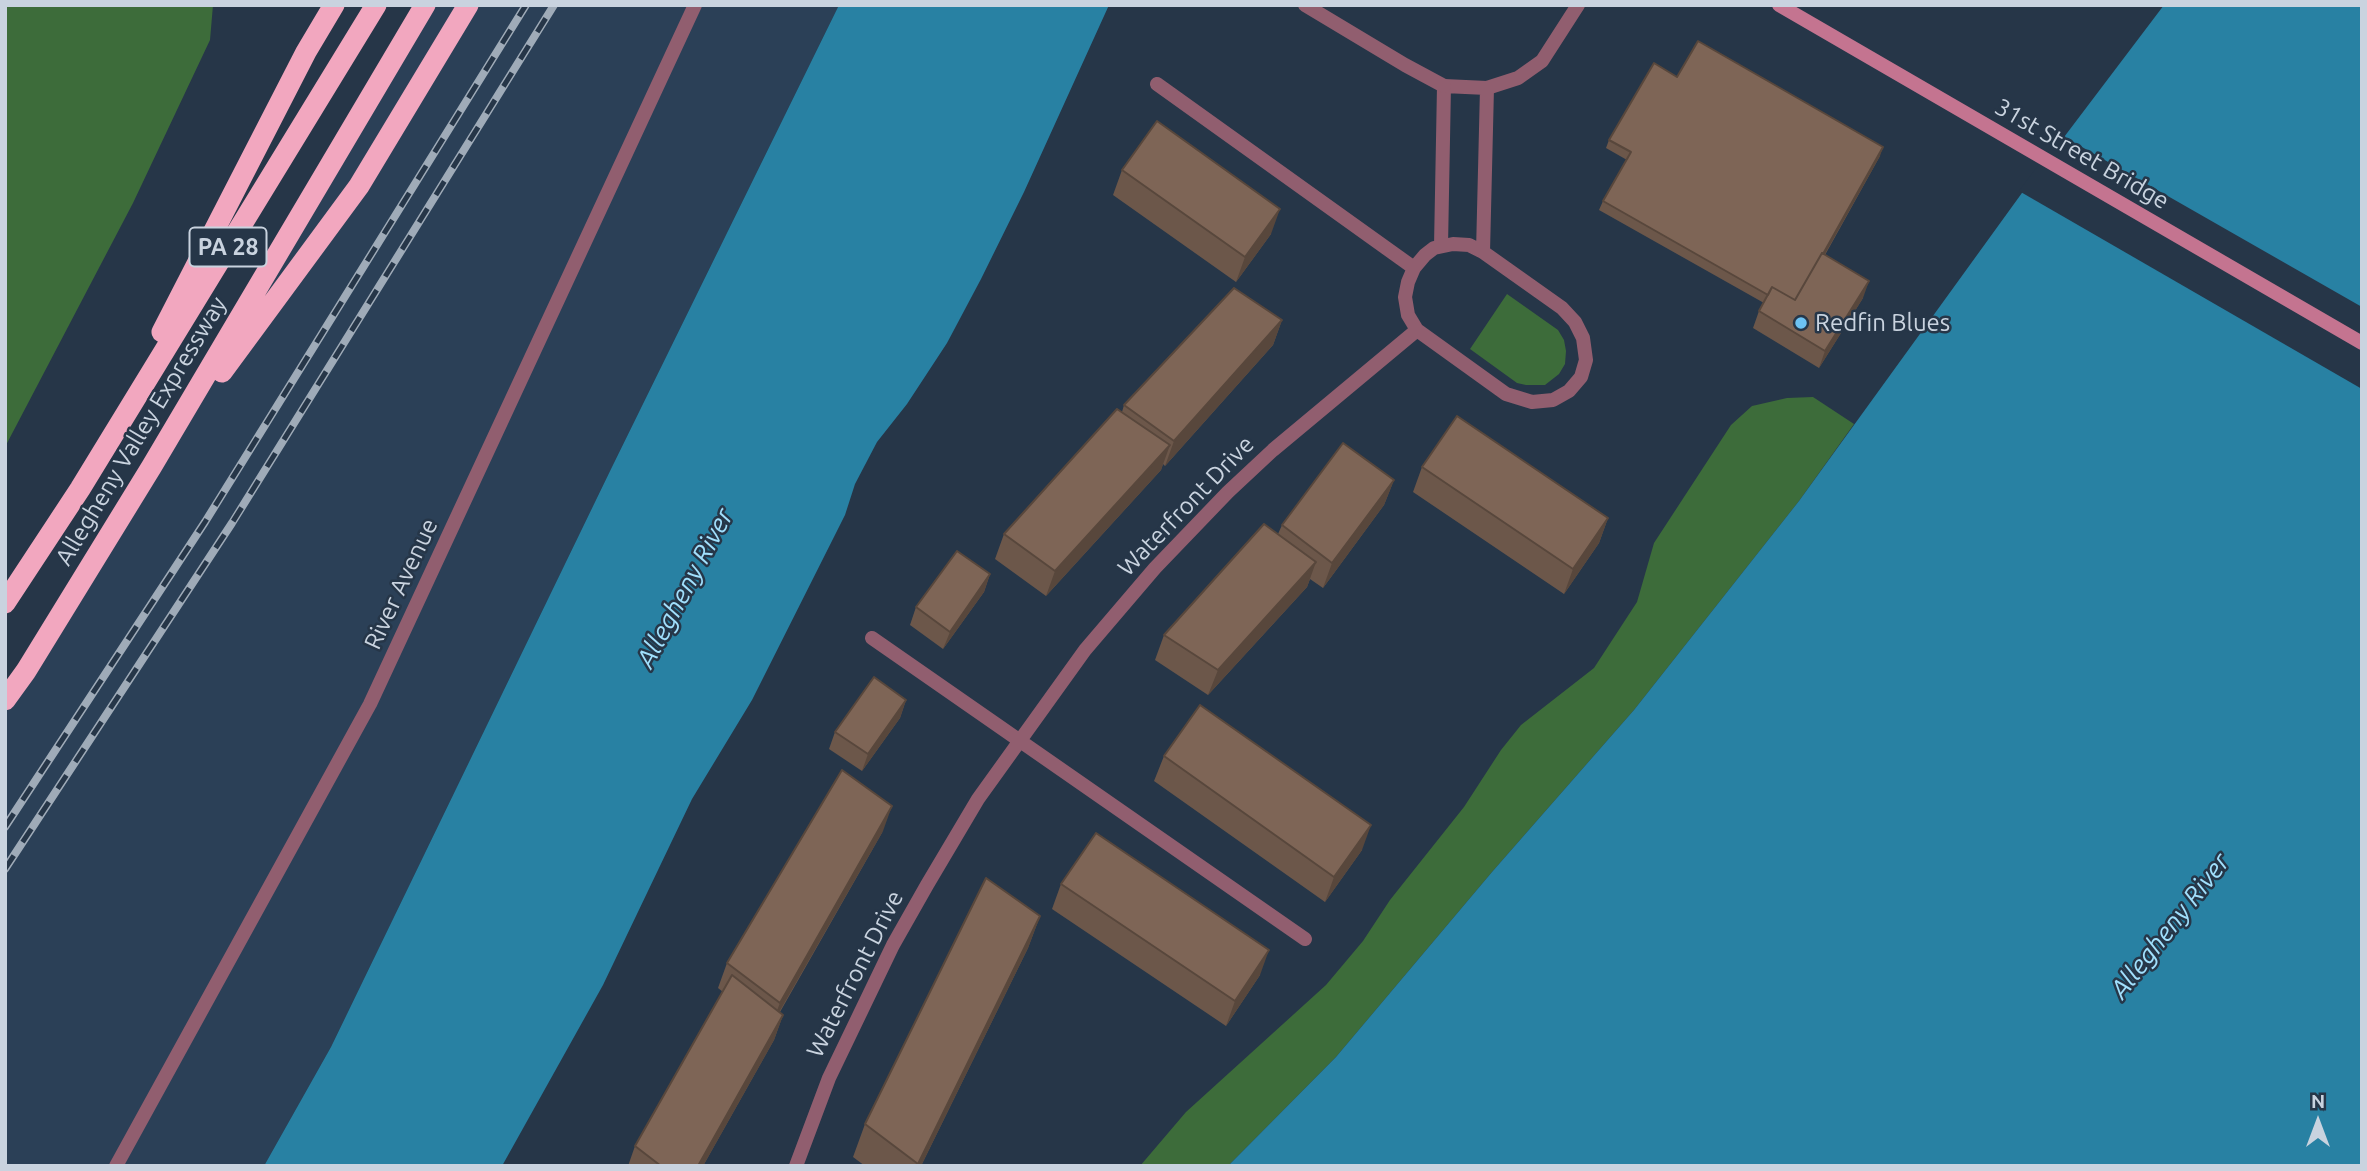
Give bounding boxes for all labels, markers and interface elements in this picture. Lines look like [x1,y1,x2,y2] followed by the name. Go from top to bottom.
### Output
[1990,92,2174,216] street label: 31st Street Bridge
[190,228,266,266] road number: PA 28
[49,291,233,571] street label: Allegheny Valley Expressway
[1815,309,1950,337] place label: Redfin Blues
[1793,315,1809,331] marker: Redfin Blues
[1112,430,1260,582] street label: Waterfront Drive
[630,503,740,673] water label: Allegheny River
[358,514,444,654] street label: River Avenue
[2104,847,2236,1005] water label: Allegheny River
[801,886,909,1062] street label: Waterfront Drive
[2283,1087,2353,1157] north arrow
[2311,1090,2325,1112] text: N

